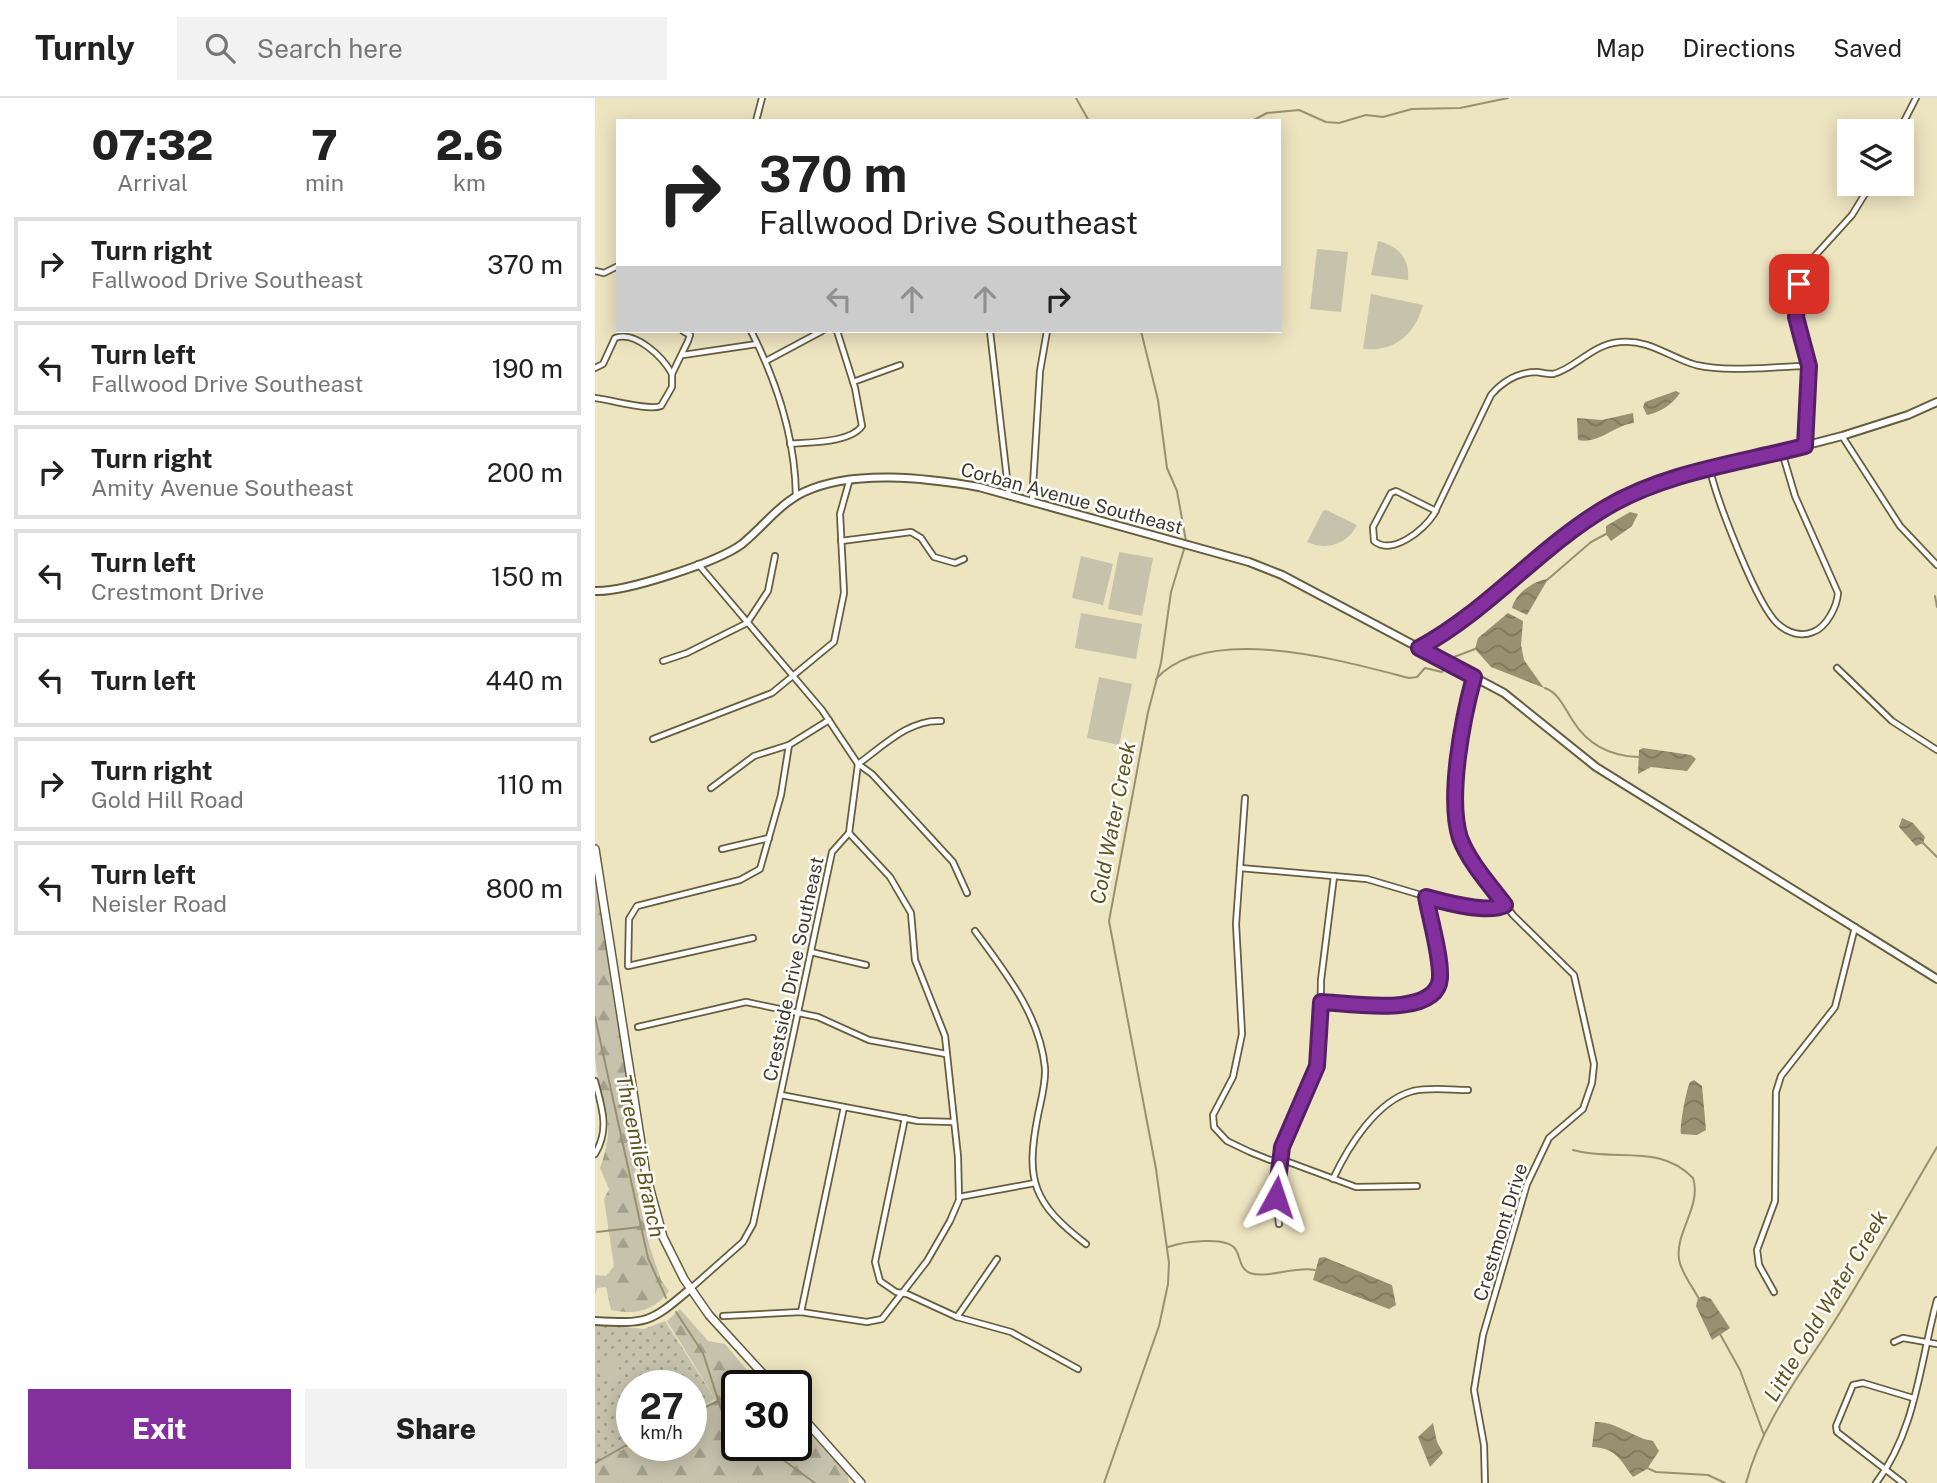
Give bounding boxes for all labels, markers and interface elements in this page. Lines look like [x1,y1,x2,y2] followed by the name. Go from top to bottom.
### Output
[177,17,667,80] search box
[35,29,135,67] text: Turnly
[201,29,239,67] icon: search
[257,33,403,64] text: Search here
[1596,34,1645,62] text: Map
[1683,34,1795,62] text: Directions
[1833,34,1902,62] text: Saved
[1837,119,1914,196] map controls
[1837,119,1914,196] button: layers
[91,120,213,169] text: 07:32
[311,120,338,169] text: 7
[435,120,504,169] text: 2.6
[759,145,908,203] text: 370 m
[644,147,735,238] icon: right
[117,169,188,196] text: Arrival
[305,169,344,196] text: min
[453,169,486,196] text: km
[759,204,1138,241] text: Fallwood Drive Southeast
[91,235,213,266] text: Turn right
[32,245,70,283] icon: right
[487,249,563,280] text: 370 m
[1769,254,1829,314] pin
[1780,265,1818,303] icon: arrive
[91,266,364,293] text: Fallwood Drive Southeast
[820,280,858,318] icon: left
[893,280,931,318] icon: ahead
[966,280,1004,318] icon: ahead
[1039,280,1077,318] icon: right
[91,339,196,370] text: Turn left
[32,349,70,387] icon: left
[492,353,563,384] text: 190 m
[91,370,364,397] text: Fallwood Drive Southeast
[91,443,213,474] text: Turn right
[32,453,70,491] icon: right
[487,457,563,488] text: 200 m
[959,458,1185,538] street label: Corban Avenue Southeast
[91,474,354,501] text: Amity Avenue Southeast
[91,547,196,578] text: Turn left
[32,557,70,595] icon: left
[491,561,563,592] text: 150 m
[91,578,264,605] text: Crestmont Drive
[32,661,70,699] icon: left
[91,665,196,696] text: Turn left
[486,665,563,696] text: 440 m
[1085,739,1141,906] water label: Cold Water Creek
[91,755,213,786] text: Turn right
[32,765,70,803] icon: right
[497,769,563,800] text: 110 m
[91,786,244,813] text: Gold Hill Road
[758,855,828,1083] street label: Crestside Drive Southeast
[91,859,196,890] text: Turn left
[32,869,70,907] icon: left
[486,873,563,904] text: 800 m
[91,890,227,917] text: Neisler Road
[611,1072,670,1240] water label: Threemile Branch
[1239,1160,1313,1234] position arrow
[1469,1160,1531,1304] street label: Crestmont Drive
[1759,1205,1893,1406] water label: Little Cold Water Creek
[721,1370,812,1461] speed limit sign: 30
[639,1386,684,1427] text: 27
[28,1389,291,1469] button: Exit
[305,1389,567,1469] button: Share
[640,1422,683,1443] text: km/h

